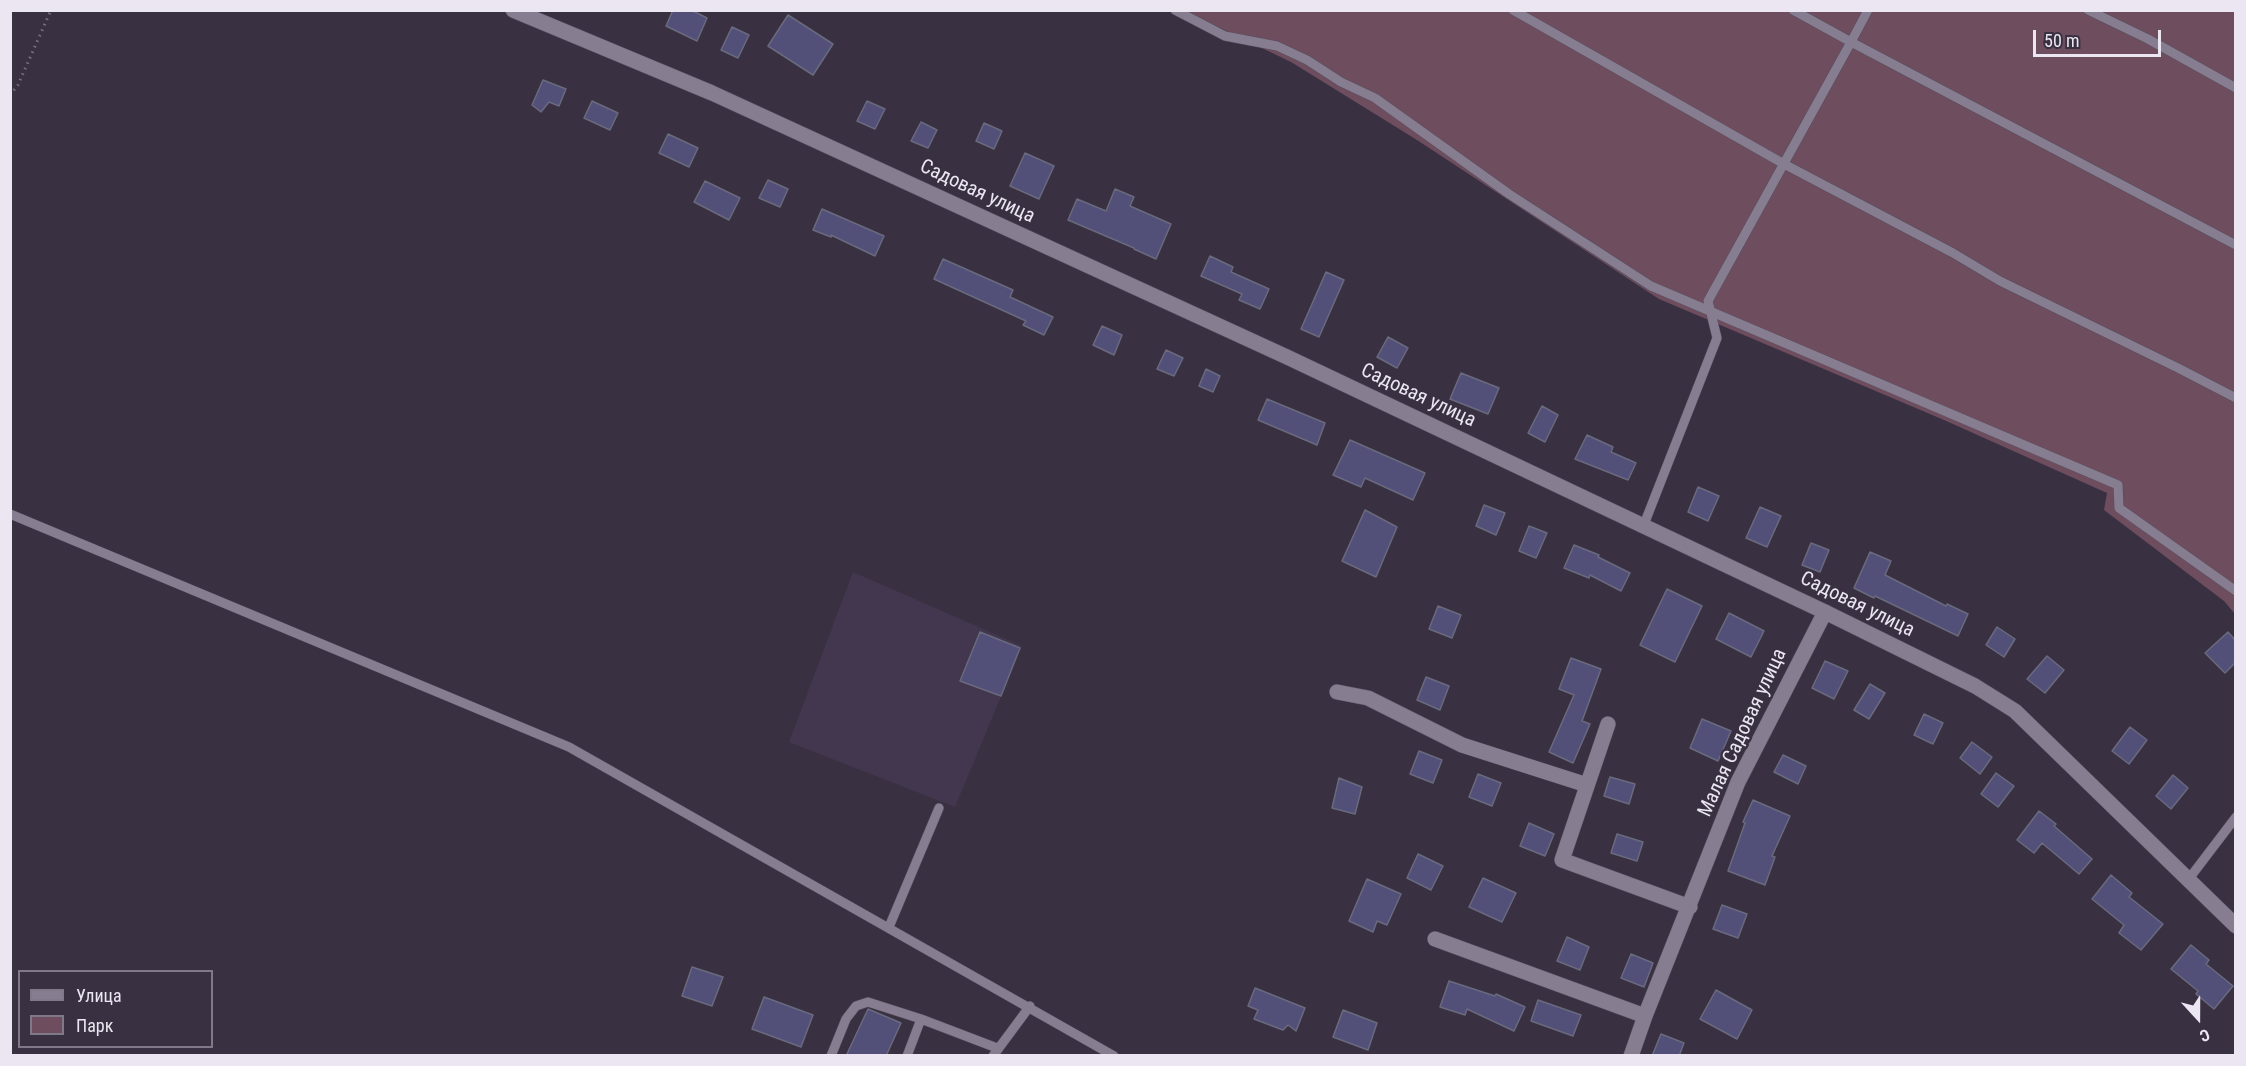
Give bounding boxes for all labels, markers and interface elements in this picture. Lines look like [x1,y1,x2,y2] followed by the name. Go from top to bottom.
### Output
[2036,18,2164,56] scale bar
[2044,30,2079,51] text: 50 m
[916,155,1038,229] street label: Садовая улица
[1357,359,1479,433] street label: Садовая улица
[1796,567,1918,643] street label: Садовая улица
[1694,645,1792,821] street label: Малая Садовая улица
[18,970,213,1048] legend
[76,985,122,1006] text: Улица
[2168,988,2228,1048] north arrow
[76,1015,113,1036] text: Парк
[2197,1025,2212,1046] text: С

